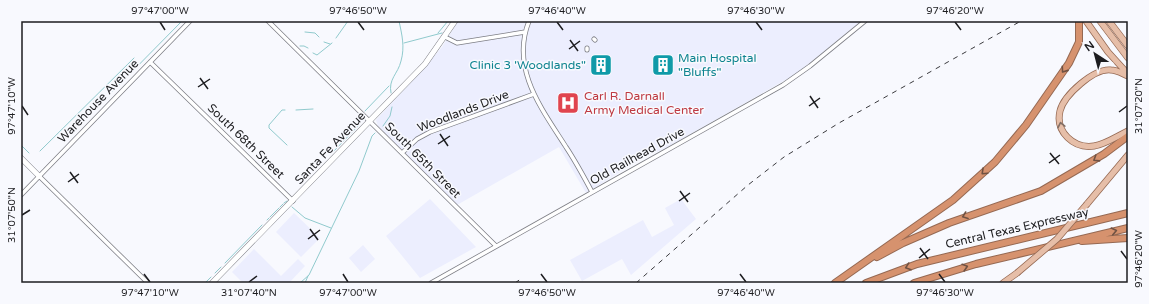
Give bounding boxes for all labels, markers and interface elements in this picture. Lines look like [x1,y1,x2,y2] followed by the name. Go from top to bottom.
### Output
[131,5,189,17] text: 97°47'00"W
[329,5,387,17] text: 97°46'50"W
[528,5,586,17] text: 97°46'40"W
[727,5,785,17] text: 97°46'30"W
[926,5,984,17] text: 97°46'20"W
[1075,34,1115,74] north arrow
[1082,38,1097,54] text: N
[678,51,757,79] place label: Main Hospital "Bluffs"
[588,52,614,78] building icon: Clinic 3 'Woodlands"
[650,52,676,78] building icon: Main Hospital "Bluffs"
[55,56,141,145] street label: Warehouse Avenue
[469,58,586,72] place label: Clinic 3 'Woodlands"
[1061,66,1069,73] one-way arrow
[6,77,18,135] text: 97°47'10"W
[1133,78,1145,134] text: 31°07'20"N
[415,87,511,135] street label: Woodlands Drive
[584,89,704,117] place label: Carl R. Darnall Army Medical Center
[555,90,581,116] hospital icon: Carl R. Darnall Army Medical Center
[205,101,288,182] street label: South 68th Street
[292,109,368,187] street label: Santa Fe Avenue
[382,119,464,201] street label: South 65th Street
[1057,122,1066,128] one-way arrow
[587,124,687,188] street label: Old Railhead Drive
[1094,154,1101,161] one-way arrow
[982,167,989,174] one-way arrow
[6,187,18,243] text: 31°07'50"N
[944,205,1090,251] street label: Central Texas Expressway
[962,212,969,220] one-way arrow
[1110,227,1117,236] one-way arrow
[1133,230,1145,288] text: 97°46'20"W
[905,262,912,271] one-way arrow
[961,263,968,272] one-way arrow
[121,287,179,299] text: 97°47'10"W
[221,287,277,299] text: 31°07'40"N
[319,287,377,299] text: 97°47'00"W
[518,287,576,299] text: 97°46'50"W
[717,287,775,299] text: 97°46'40"W
[916,287,974,299] text: 97°46'30"W

